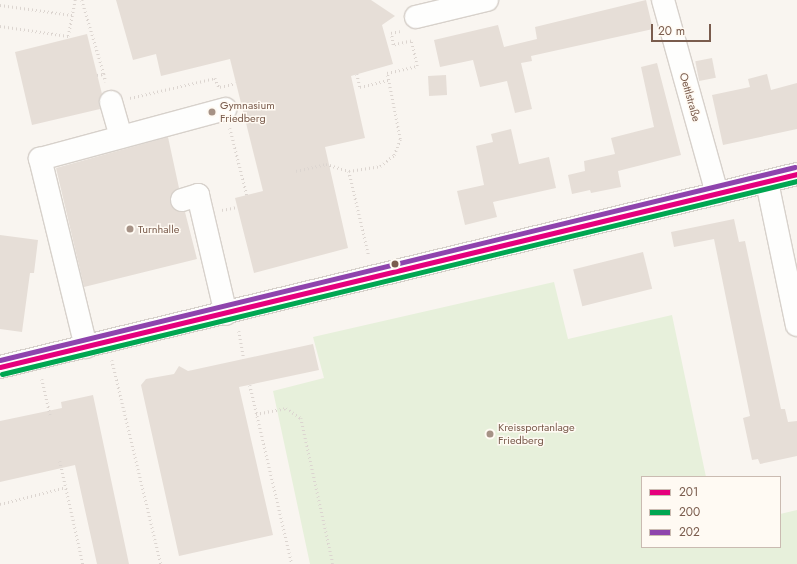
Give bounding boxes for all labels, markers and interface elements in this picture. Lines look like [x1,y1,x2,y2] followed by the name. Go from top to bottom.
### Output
[653,16,713,42] scale bar
[658,22,685,40] text: 20 m
[677,71,703,123] street label: Oettlstraße
[220,99,275,125] place label: Gymnasium Friedberg
[207,107,217,117] marker: Gymnasium Friedberg
[138,222,179,236] place label: Turnhalle
[125,224,135,234] marker: Turnhalle
[390,259,400,269] unlabelled marker
[498,421,575,447] place label: Kreissportanlage Friedberg
[485,429,495,439] marker: Kreissportanlage Friedberg
[641,476,781,548] legend
[679,483,698,501] text: 201
[679,503,700,521] text: 200
[679,523,700,541] text: 202

